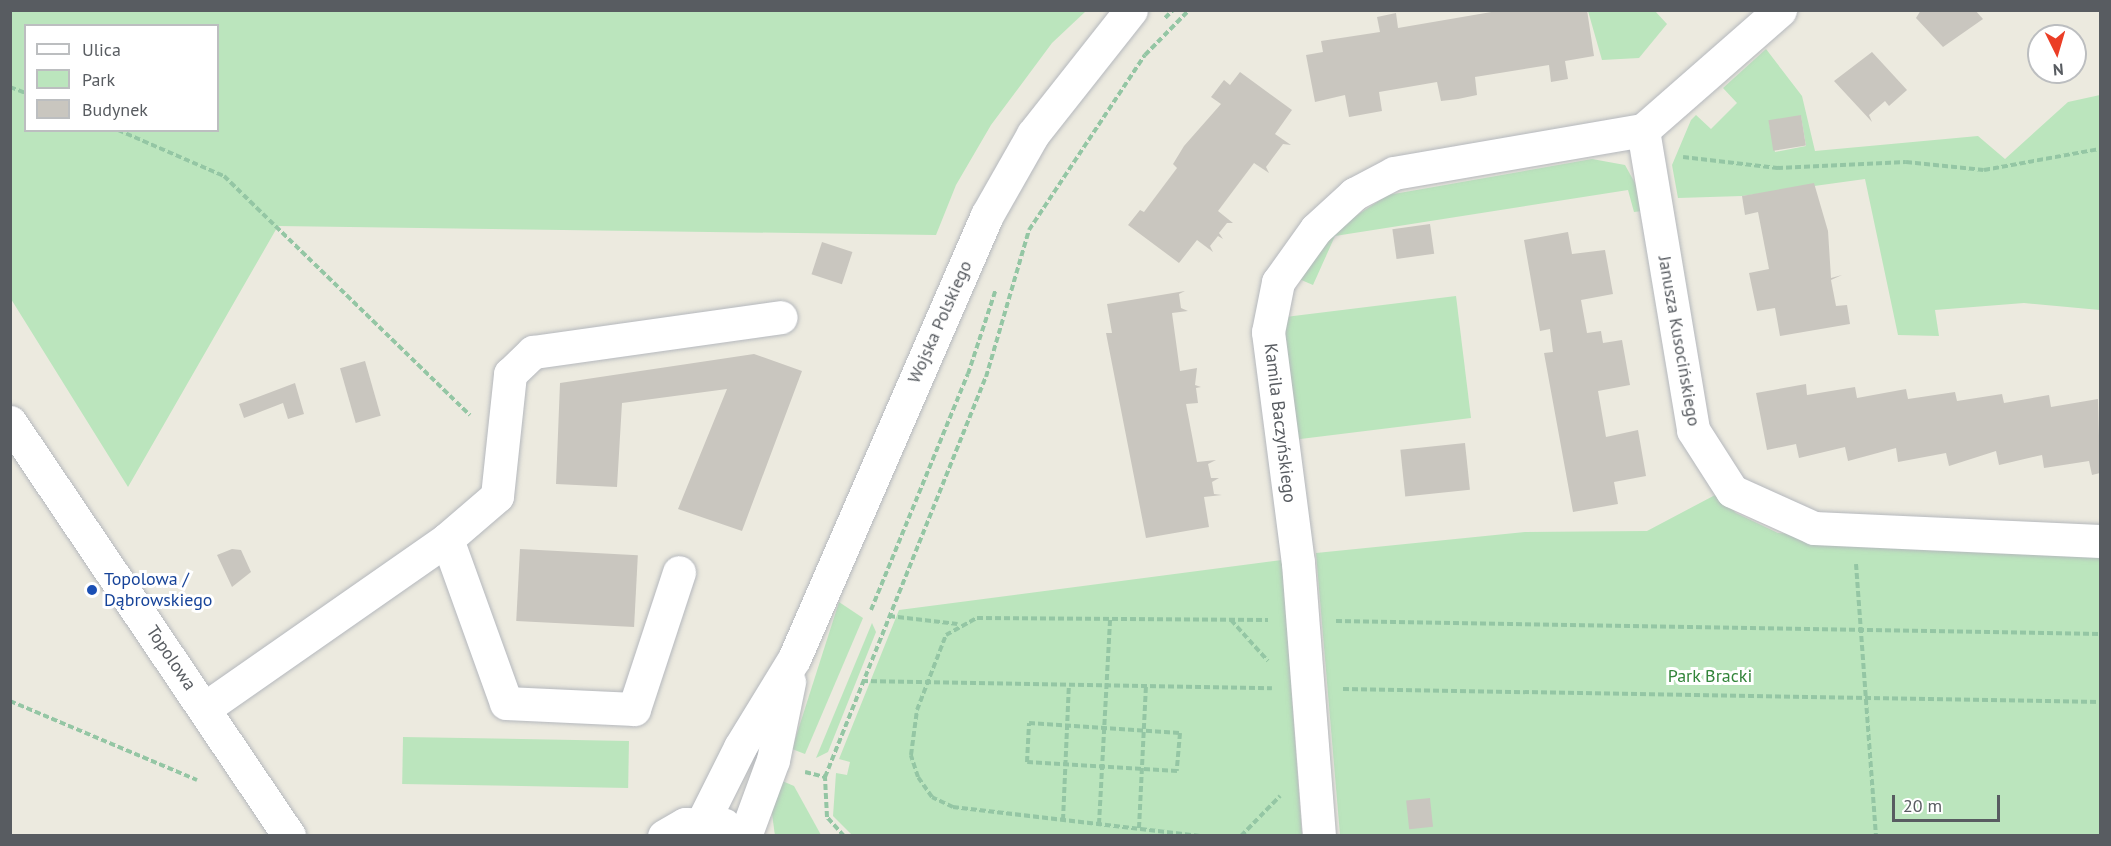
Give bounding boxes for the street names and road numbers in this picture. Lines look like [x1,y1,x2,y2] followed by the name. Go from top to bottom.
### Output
[1653,254,1705,428] street label: Janusza Kusocińskiego
[903,257,977,387] street label: Wojska Polskiego
[1260,342,1300,504] street label: Kamila Baczyńskiego
[141,621,201,695] street label: Topolowa

